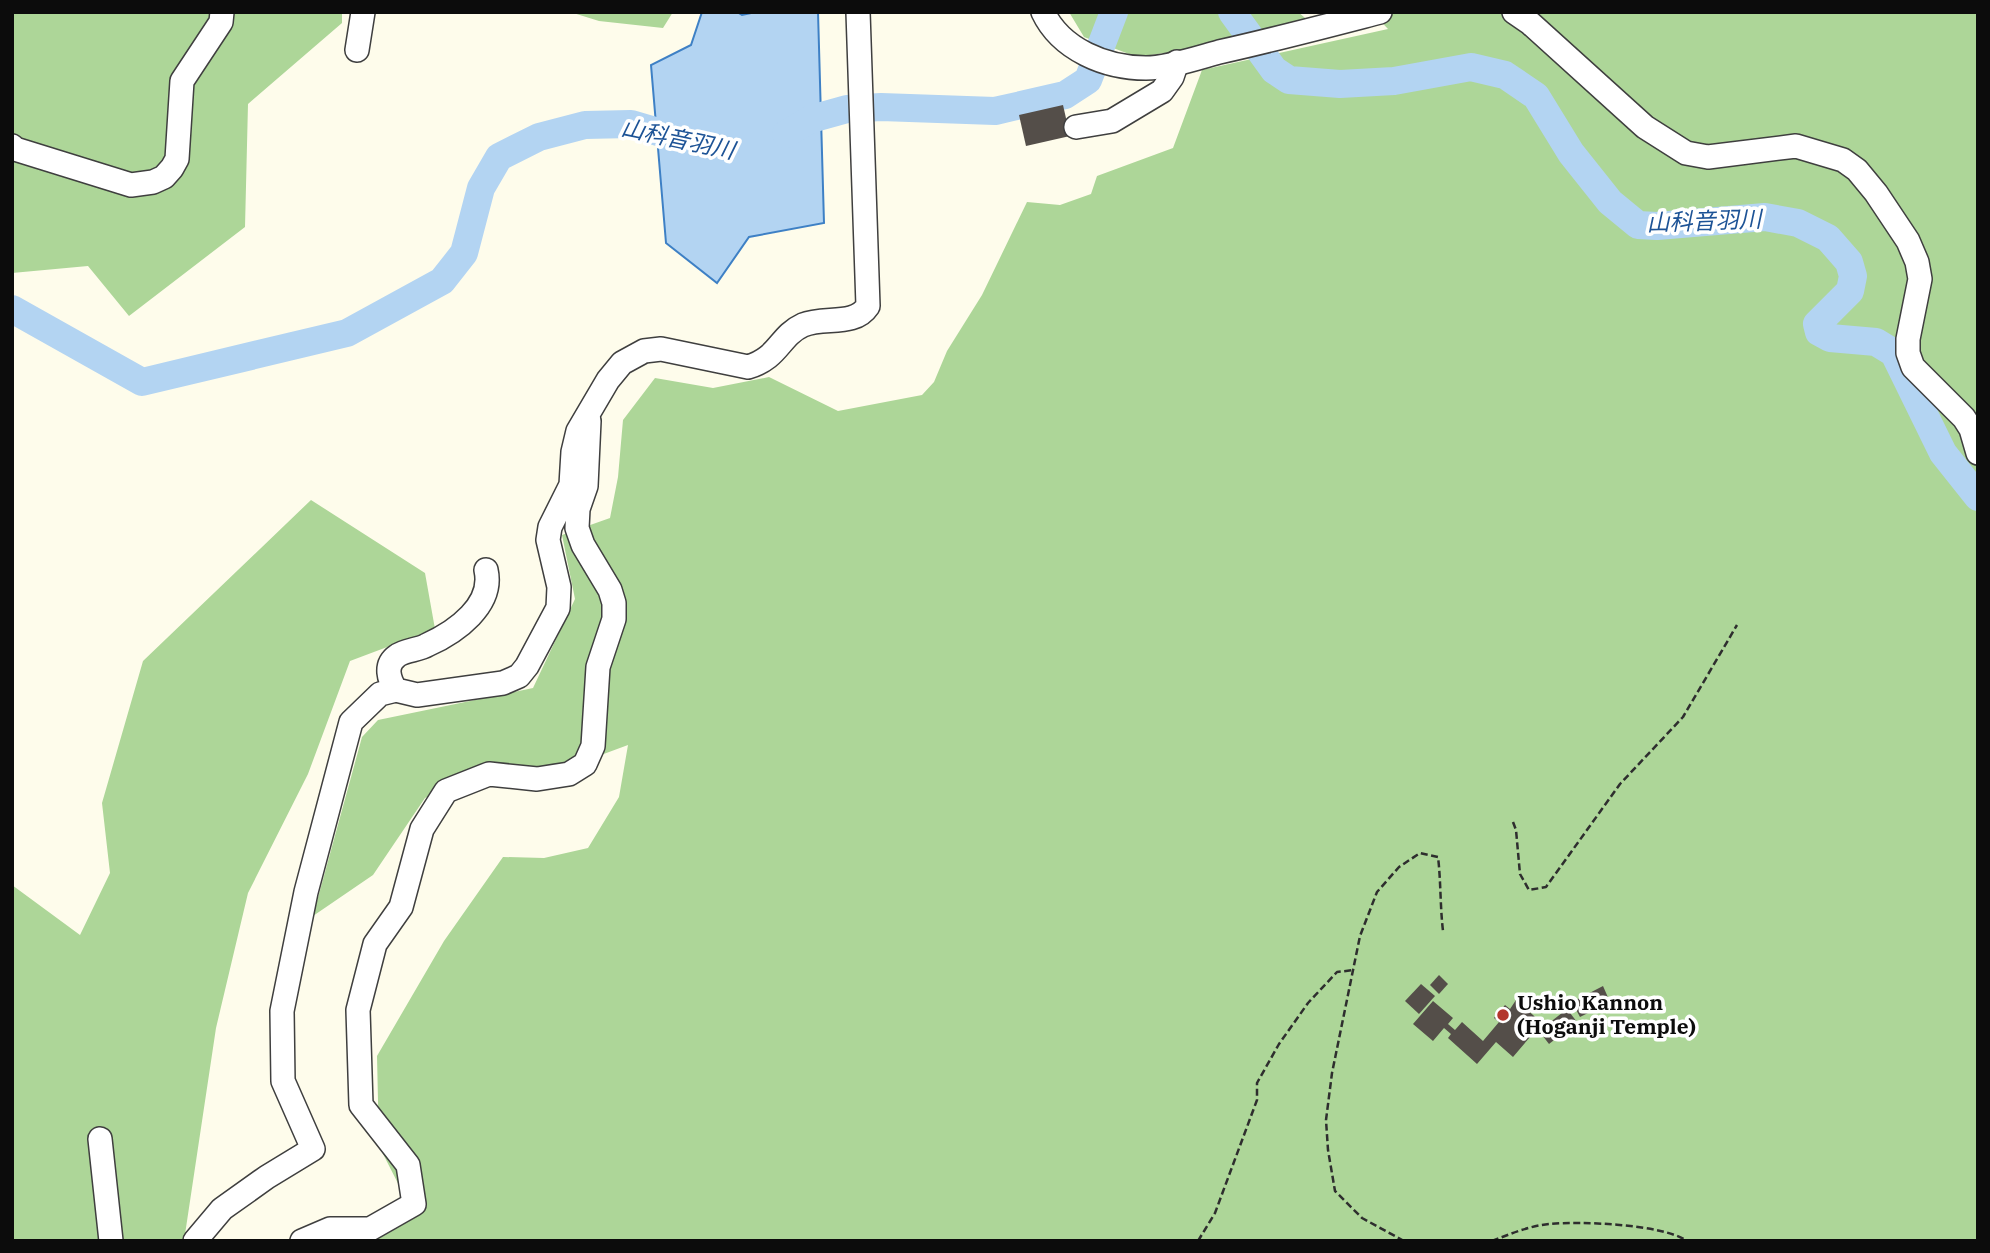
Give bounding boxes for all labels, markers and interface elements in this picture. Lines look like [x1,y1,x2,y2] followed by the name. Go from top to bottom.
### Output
[619,111,741,165] water label: 山科音羽川
[1646,203,1765,237] water label: 山科音羽川
[1517,988,1696,1040] place label: Ushio Kannon (Hoganji Temple)
[1495,1007,1511,1023] marker: Ushio Kannon (Hoganji Temple)

